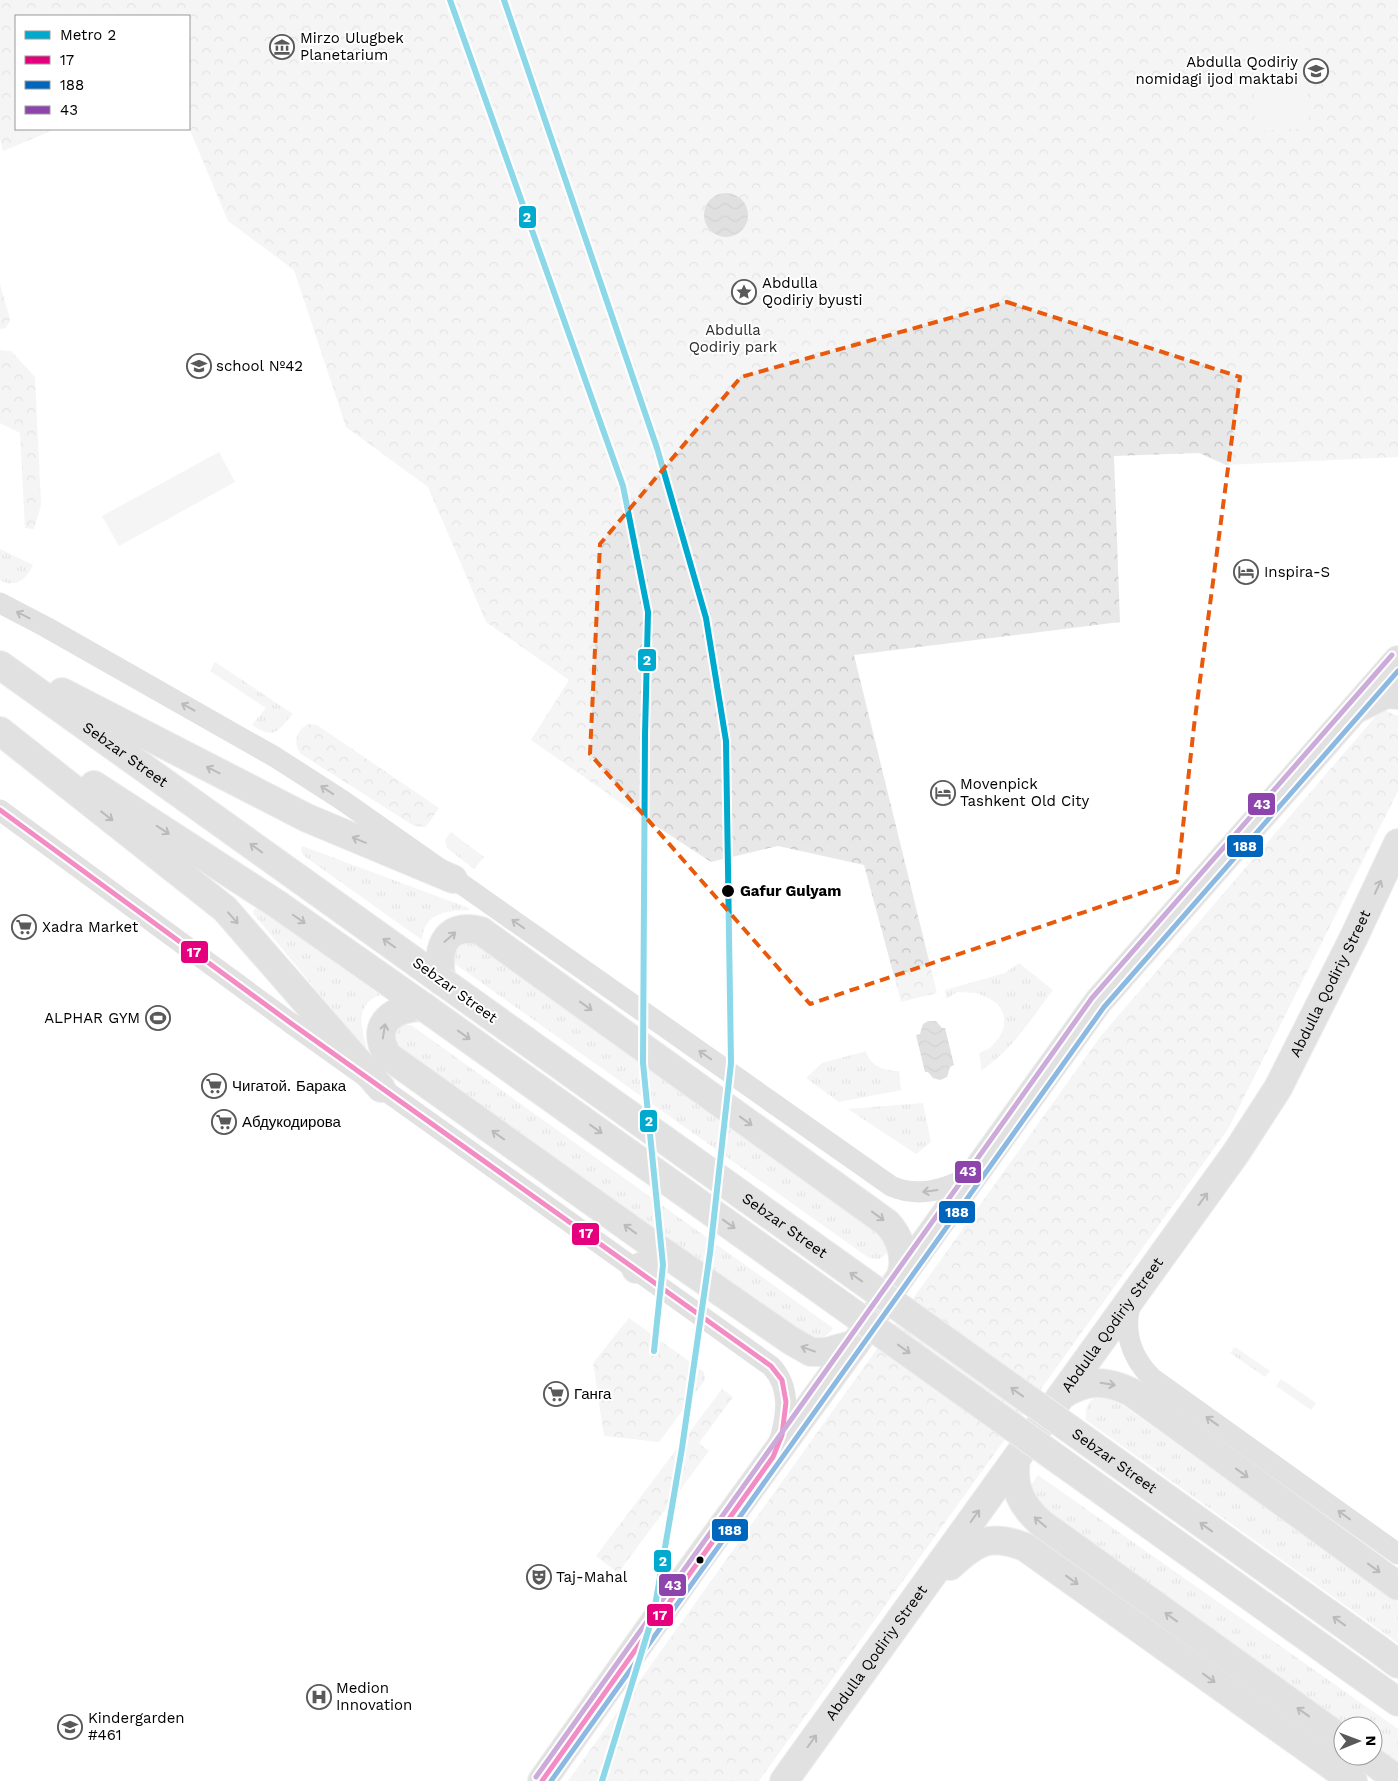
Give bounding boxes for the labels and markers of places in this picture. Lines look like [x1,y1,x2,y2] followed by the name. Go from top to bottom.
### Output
[300,29,404,64] place label: Mirzo Ulugbek Planetarium
[269,34,295,60] museum icon: Mirzo Ulugbek Planetarium
[1135,53,1298,88] place label: Abdulla Qodiriy nomidagi ijod maktabi
[1303,58,1329,84] school or university icon: Abdulla Qodiriy nomidagi ijod maktabi
[762,274,863,309] place label: Abdulla Qodiriy byusti
[731,279,757,305] place icon: Abdulla Qodiriy byusti
[186,353,212,379] school or university icon: school №42
[216,357,303,375] place label: school №42
[1233,559,1259,585] hotel icon: Inspira-S
[1264,563,1330,581] place label: Inspira-S
[960,775,1090,810] place label: Movenpick Tashkent Old City
[930,780,956,806] hotel icon: Movenpick Tashkent Old City
[740,882,841,900] place label: Gafur Gulyam
[720,883,736,899] marker: Gafur Gulyam
[11,914,37,940] supermarket icon: Xadra Market
[42,918,139,936] place label: Xadra Market
[145,1005,171,1031] sports icon: ALPHAR GYM
[44,1009,140,1027] place label: ALPHAR GYM
[201,1073,227,1099] supermarket icon: Чигатой. Барака
[232,1077,347,1095] place label: Чигатой. Барака
[211,1109,237,1135] supermarket icon: Абдукодирова
[242,1113,342,1131] place label: Абдукодирова
[543,1381,569,1407] supermarket icon: Ганга
[574,1385,612,1403] place label: Ганга
[695,1555,705,1565] unlabelled marker
[526,1564,552,1590] theatre icon: Taj-Mahal
[556,1568,628,1586] place label: Taj-Mahal
[336,1679,412,1714] place label: Medion Innovation
[306,1684,332,1710] hospital icon: Medion Innovation
[88,1709,185,1744] place label: Kindergarden #461
[57,1714,83,1740] school or university icon: Kindergarden #461

